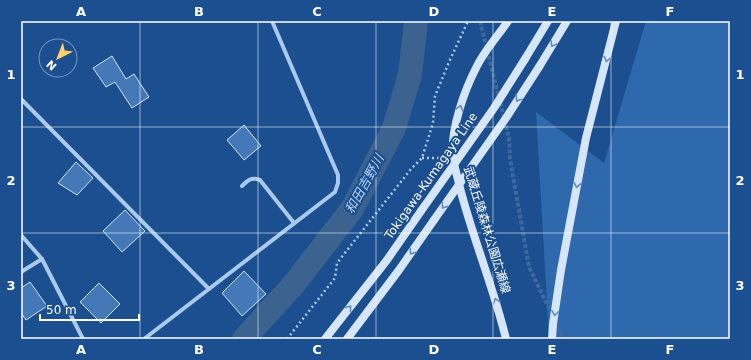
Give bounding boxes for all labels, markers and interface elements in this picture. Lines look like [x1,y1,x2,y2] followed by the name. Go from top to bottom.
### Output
[76,4,86,19] text: A
[194,4,204,19] text: B
[312,4,322,19] text: C
[429,4,440,19] text: D
[548,4,556,19] text: E
[666,4,674,19] text: F
[38,38,78,78] north arrow
[551,40,558,47] one-way arrow
[603,56,611,62] one-way arrow
[44,57,59,73] text: N
[6,67,16,82] text: 1
[735,67,745,82] text: 1
[516,95,523,102] one-way arrow
[455,105,464,112] one-way arrow
[381,110,480,243] street label: Tokigawa-Kumagaya Line
[342,150,388,216] water label: 和田吉野川
[461,165,513,295] street label: 武蔵丘陵森林公園広瀬線
[6,173,16,188] text: 2
[735,173,745,188] text: 2
[574,182,582,188] one-way arrow
[441,202,449,209] one-way arrow
[410,247,417,254] one-way arrow
[6,278,16,293] text: 3
[735,278,745,293] text: 3
[40,296,139,322] scale bar
[492,298,501,305] one-way arrow
[46,303,77,317] text: 50 m
[345,306,352,313] one-way arrow
[551,310,560,316] one-way arrow
[76,342,86,357] text: A
[194,342,204,357] text: B
[312,342,322,357] text: C
[429,342,440,357] text: D
[548,342,556,357] text: E
[666,342,674,357] text: F

